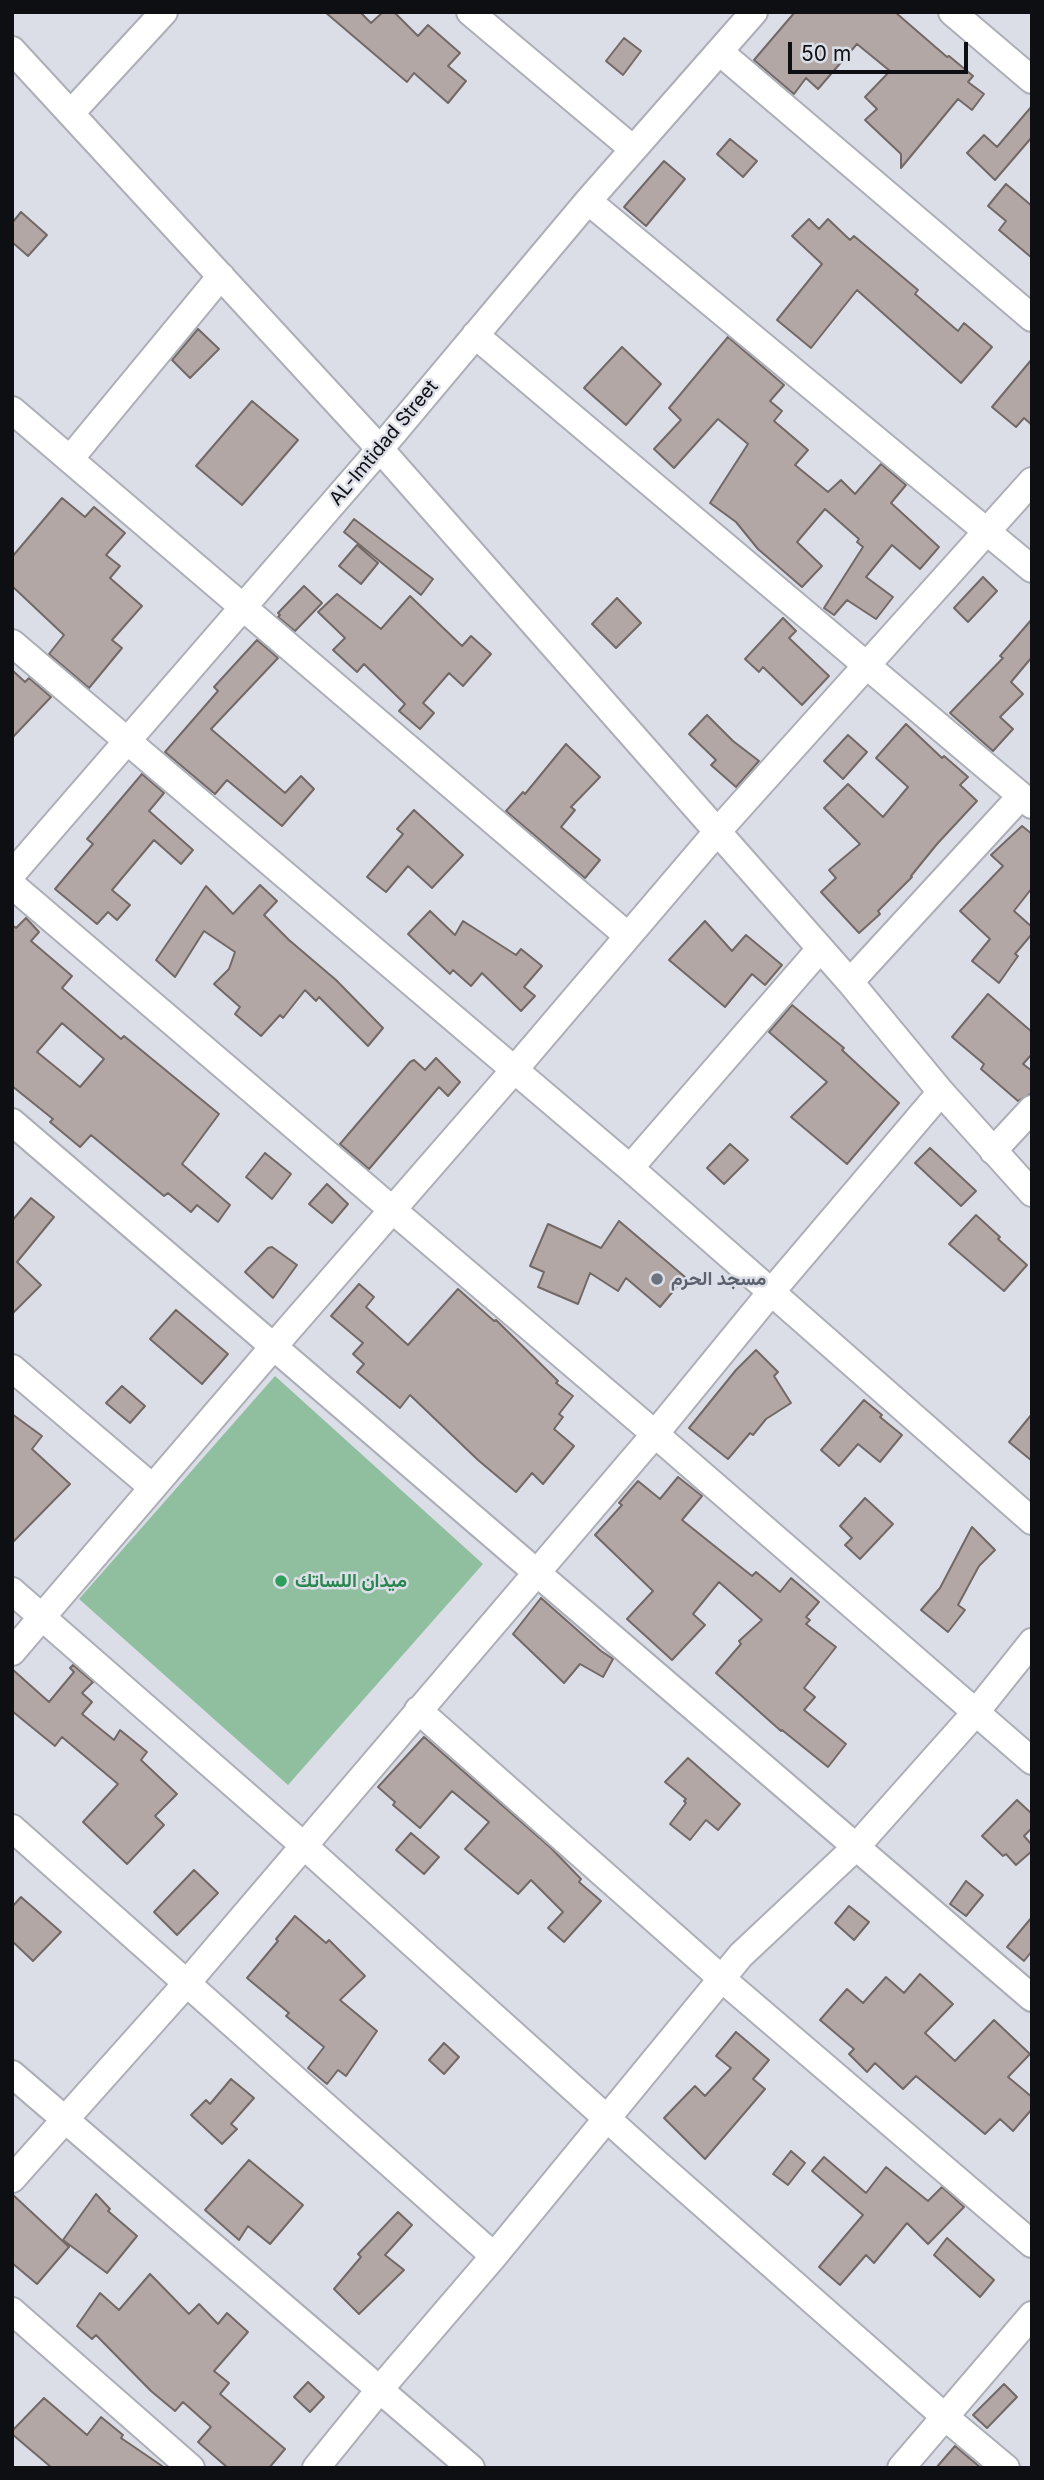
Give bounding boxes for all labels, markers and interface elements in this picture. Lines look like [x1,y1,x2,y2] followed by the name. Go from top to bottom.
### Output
[792,28,972,72] scale bar
[801,41,851,66] text: 50 m
[325,376,443,510] street label: AL-Imtidad Street
[671,1268,766,1290] place label: مسجد الحرم
[649,1271,665,1287] marker: مسجد الحرم
[295,1570,407,1592] place label: ميدان اللساتك
[273,1573,289,1589] marker: ميدان اللساتك

